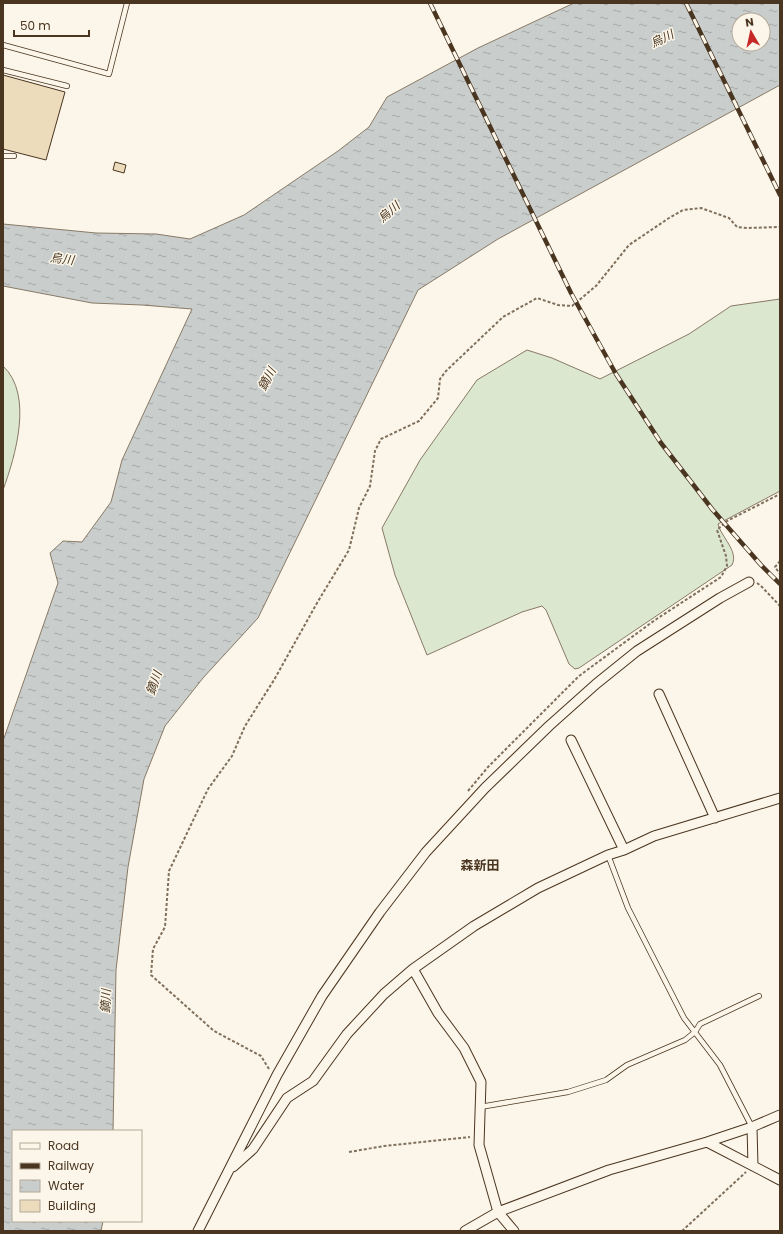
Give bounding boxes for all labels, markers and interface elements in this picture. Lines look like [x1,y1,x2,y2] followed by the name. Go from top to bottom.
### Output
[14,12,89,38] scale bar
[731,12,771,52] north arrow
[744,14,755,31] text: N
[20,17,51,34] text: 50 m
[647,25,678,51] water label: 烏川
[374,196,405,226] water label: 烏川
[49,249,77,269] water label: 烏川
[253,362,281,393] water label: 鏑川
[141,667,166,697] water label: 鏑川
[460,856,500,875] district label: 森新田
[97,987,114,1013] water label: 鏑川
[12,1130,142,1222] legend
[48,1137,79,1154] text: Road
[48,1157,94,1174] text: Railway
[48,1177,85,1194] text: Water
[48,1197,96,1214] text: Building

